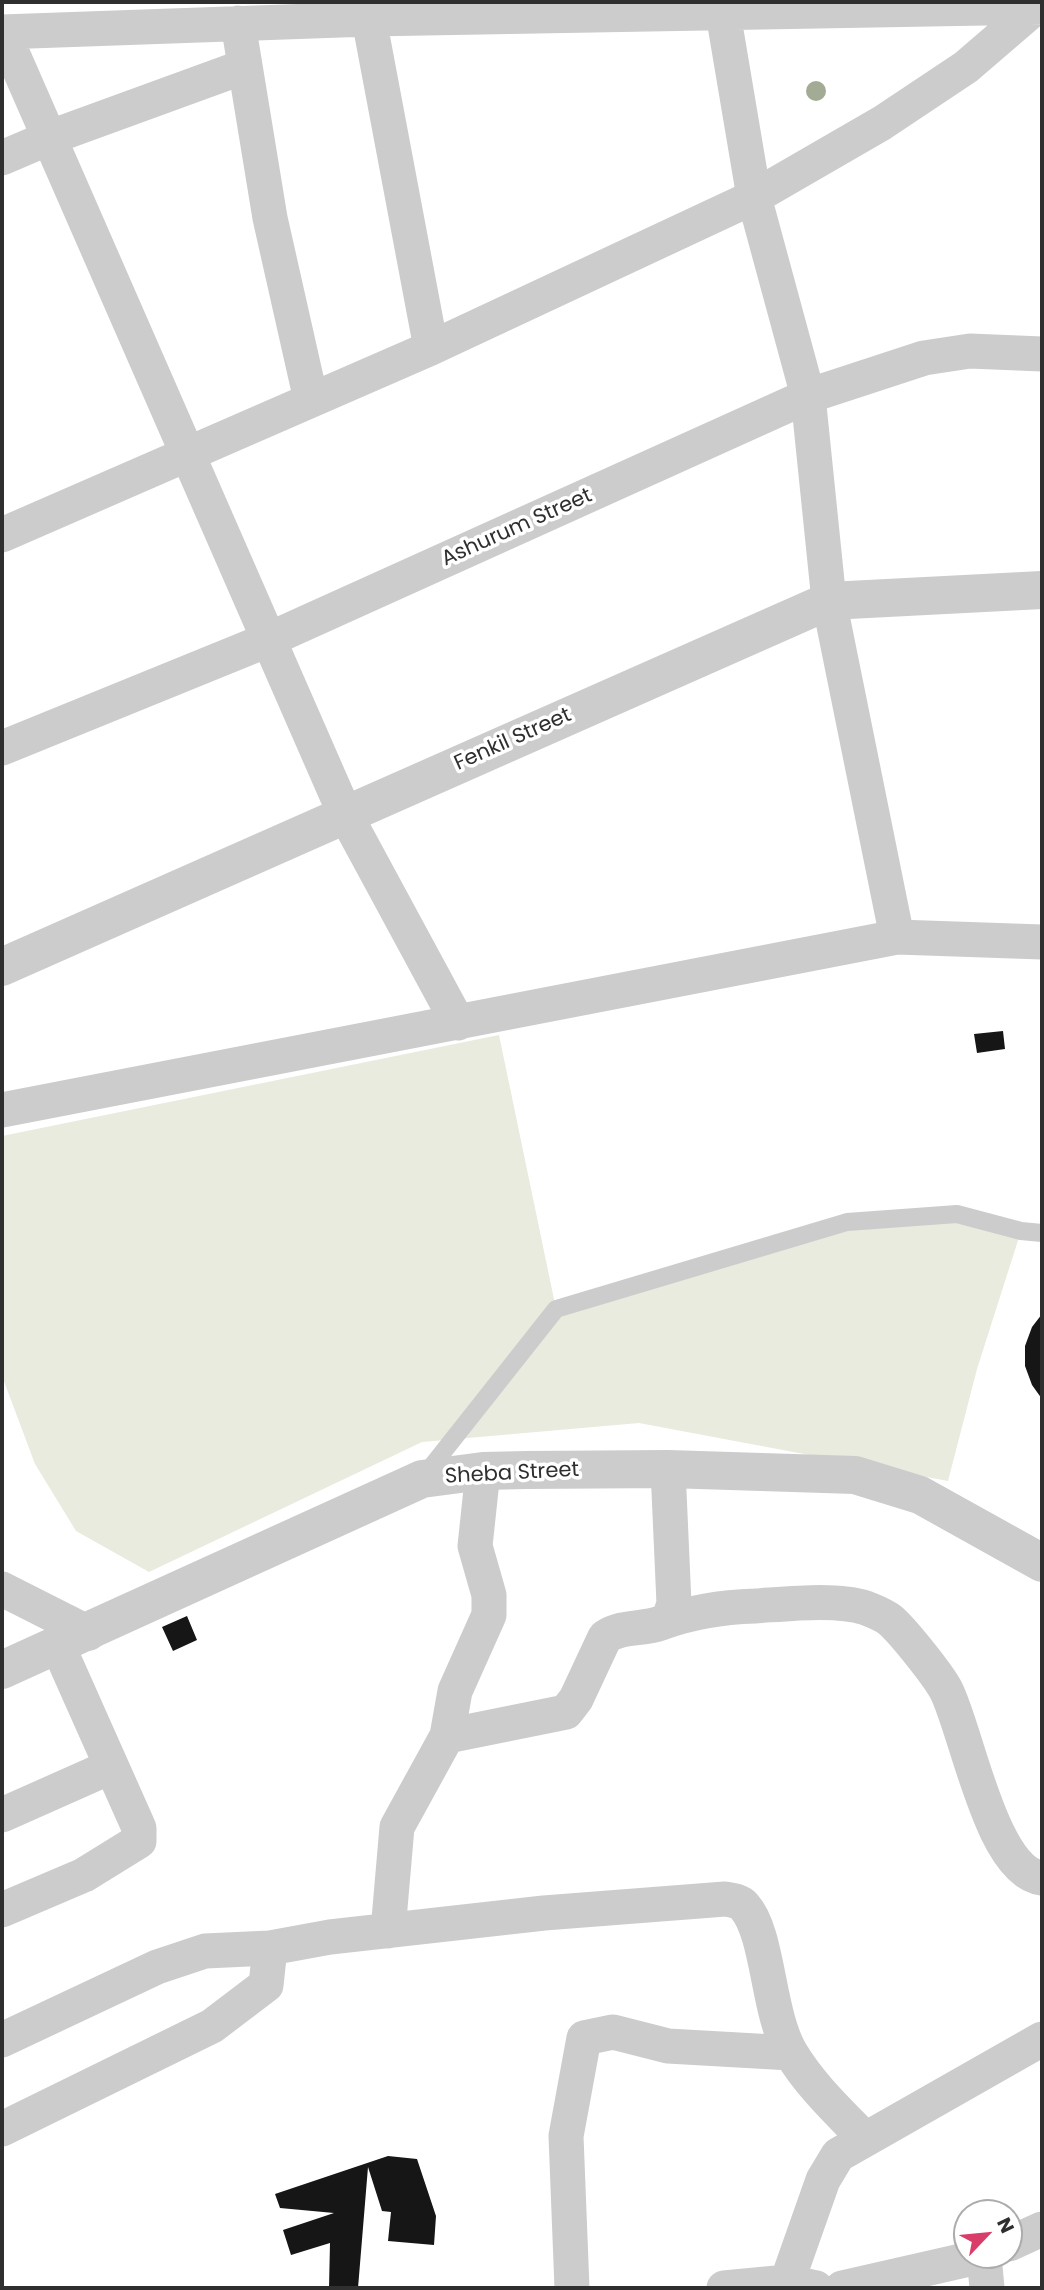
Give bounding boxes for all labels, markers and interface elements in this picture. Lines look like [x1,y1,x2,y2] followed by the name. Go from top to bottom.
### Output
[438,484,596,572] street label: Ashurum Street
[451,703,575,777] street label: Fenkil Street
[444,1458,580,1490] street label: Sheba Street
[953,2199,1023,2269] north arrow
[990,2213,1021,2238] text: N

